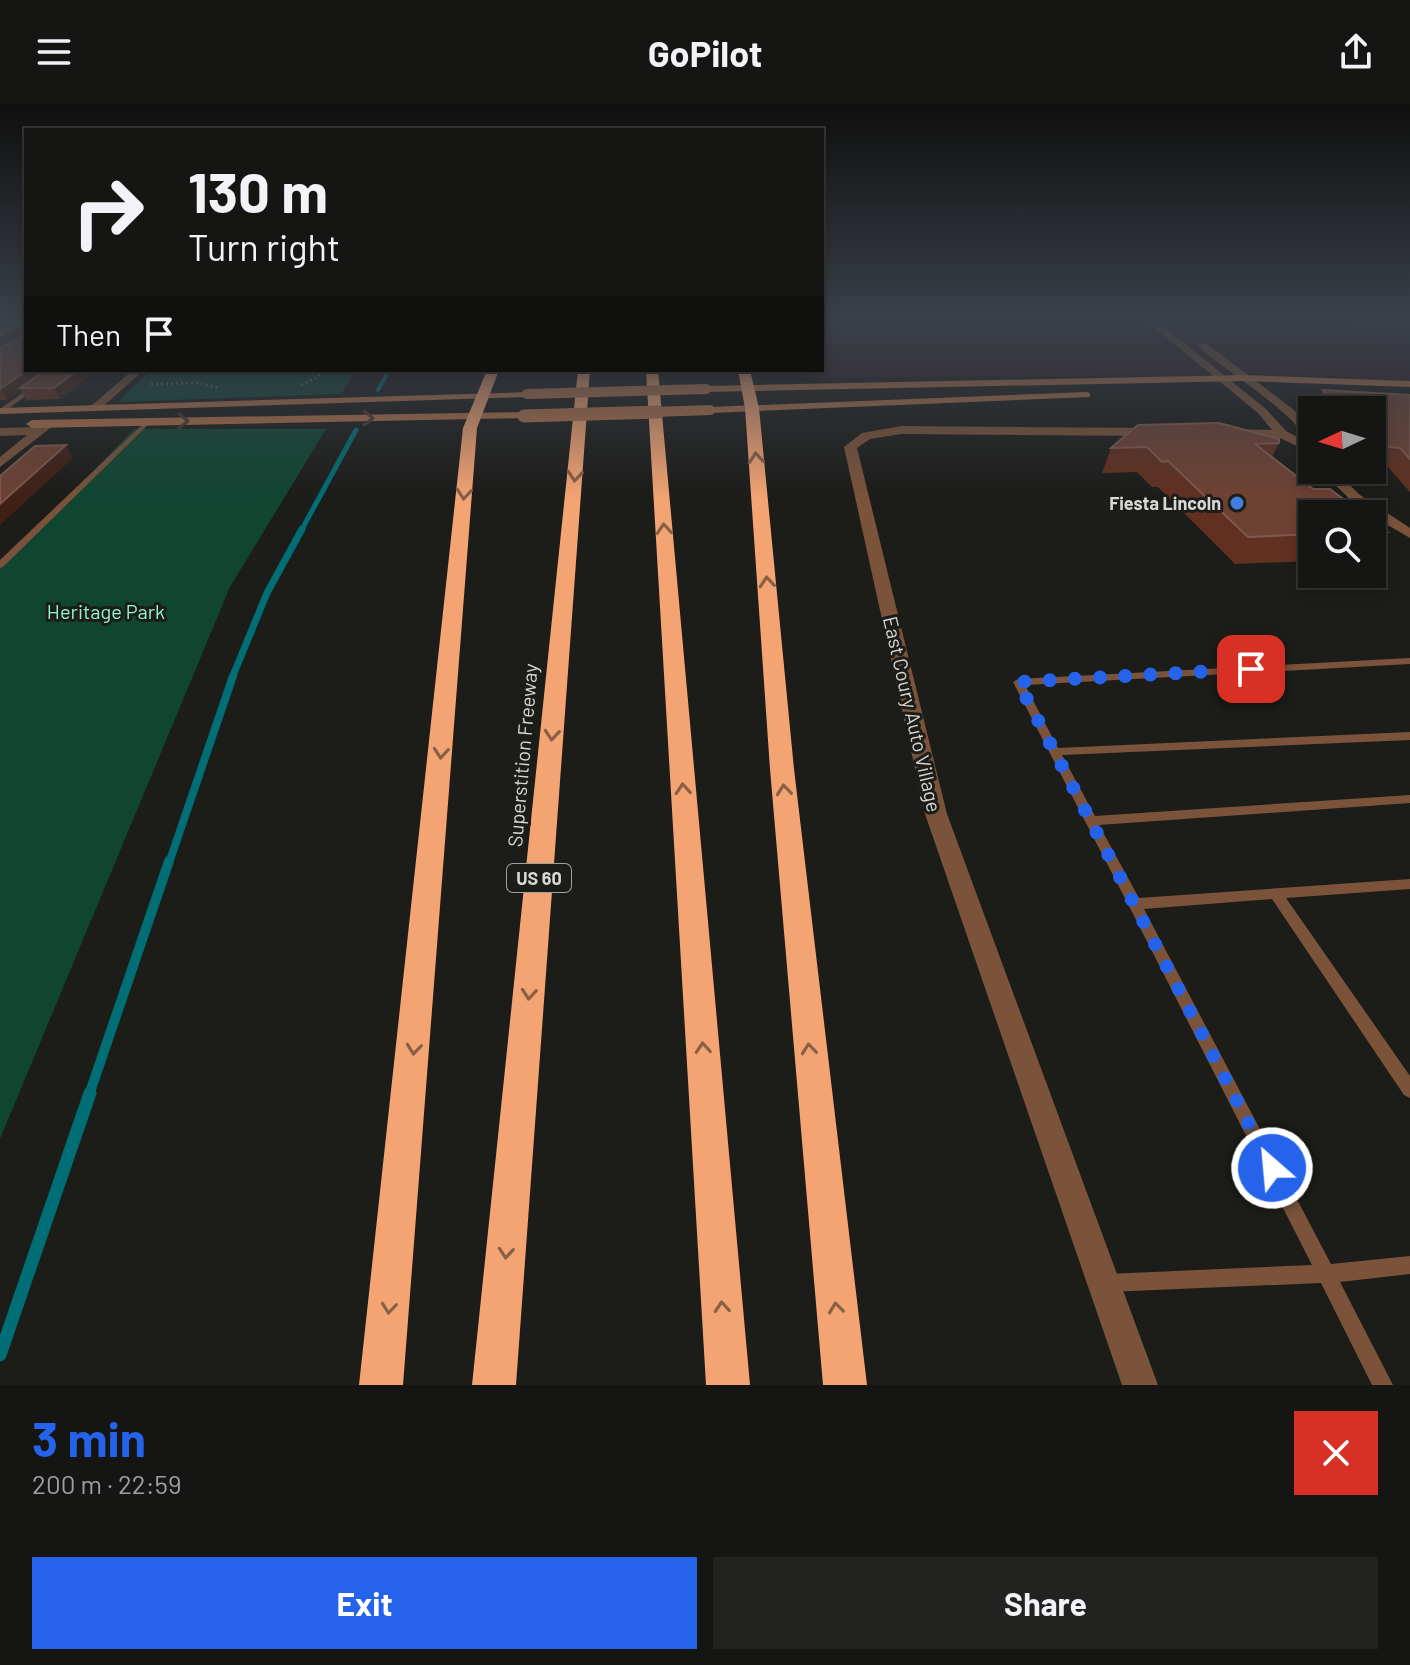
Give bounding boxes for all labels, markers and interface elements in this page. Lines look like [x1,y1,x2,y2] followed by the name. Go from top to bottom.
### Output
[32,30,76,74] icon: menu
[1334,30,1378,74] icon: share
[648,31,762,74] text: GoPilot
[188,157,328,224] text: 130 m
[56,160,160,264] icon: right
[188,225,340,268] text: Turn right
[137,312,181,356] icon: arrive
[56,316,121,352] text: Then
[1298,396,1386,484] north arrow
[1298,396,1386,588] map controls
[362,409,375,427] one-way arrow
[177,412,190,430] one-way arrow
[748,451,765,464] one-way arrow
[566,470,583,483] one-way arrow
[456,488,473,501] one-way arrow
[1109,492,1221,514] place label: Fiesta Lincoln
[1228,494,1246,512] marker: Fiesta Lincoln
[1298,500,1386,588] button: search
[656,522,673,535] one-way arrow
[758,575,775,588] one-way arrow
[47,599,165,623] park label: Heritage Park
[879,614,947,814] street label: East Coury Auto Village
[1217,635,1285,703] pin
[1229,647,1273,691] icon: arrive
[502,662,542,848] street label: Superstition Freeway
[544,729,561,742] one-way arrow
[433,747,450,760] one-way arrow
[675,782,692,795] one-way arrow
[775,783,792,796] one-way arrow
[507,864,571,892] road number: US 60
[521,988,538,1001] one-way arrow
[695,1041,712,1054] one-way arrow
[801,1042,818,1055] one-way arrow
[405,1043,422,1056] one-way arrow
[1230,1126,1314,1210] position arrow
[498,1246,515,1259] one-way arrow
[714,1300,731,1313] one-way arrow
[828,1301,845,1314] one-way arrow
[380,1302,397,1315] one-way arrow
[32,1409,146,1467] text: 3 min
[1294,1411,1378,1495] button: close
[32,1468,181,1499] text: 200 m · 22:59
[32,1557,697,1649] button: Exit
[713,1557,1378,1649] button: Share

